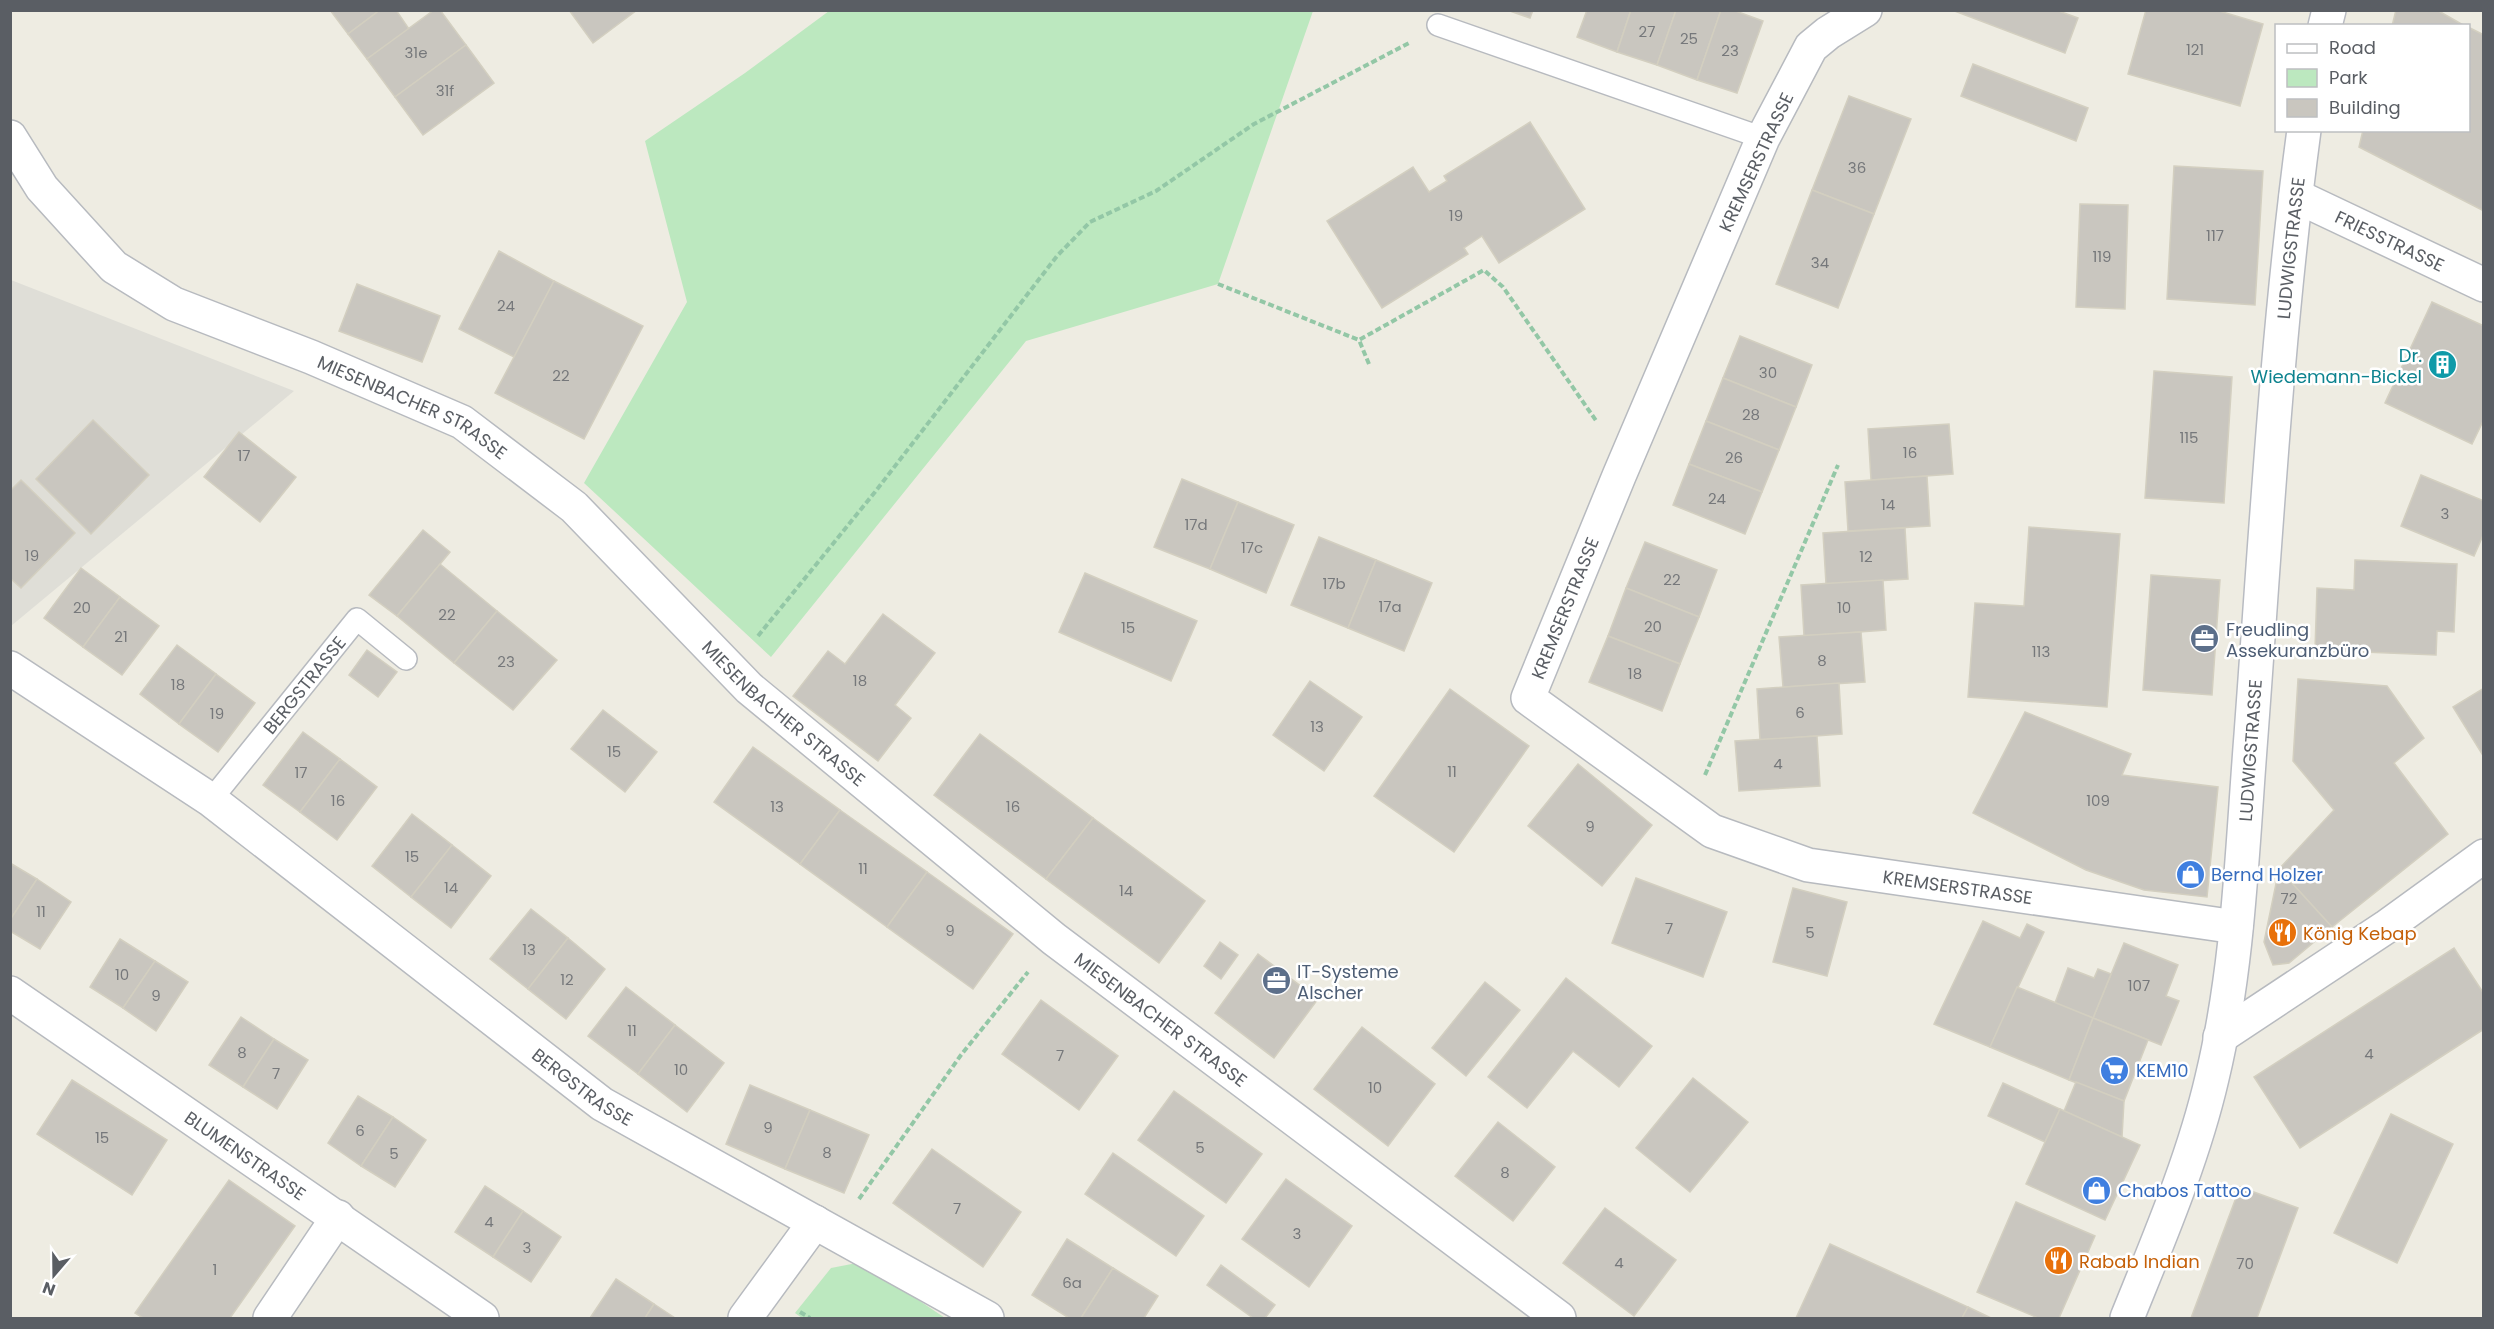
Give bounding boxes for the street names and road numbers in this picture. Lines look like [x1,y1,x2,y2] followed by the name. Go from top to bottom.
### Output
[1713,88,1799,236] street label: KREMSERSTRASSE
[2270,176,2310,320] street label: LUDWIGSTRASSE
[2331,204,2449,277] street label: FRIESSTRASSE
[314,349,513,465] street label: MIESENBACHER STRASSE
[1525,533,1605,683] street label: KREMSERSTRASSE
[257,631,351,739] street label: BERGSTRASSE
[697,635,871,792] street label: MIESENBACHER STRASSE
[2232,678,2268,822] street label: LUDWIGSTRASSE
[1881,863,2034,910] street label: KREMSERSTRASSE
[1069,946,1252,1092] street label: MIESENBACHER STRASSE
[527,1042,638,1131] street label: BERGSTRASSE
[180,1105,311,1206] street label: BLUMENSTRASSE

